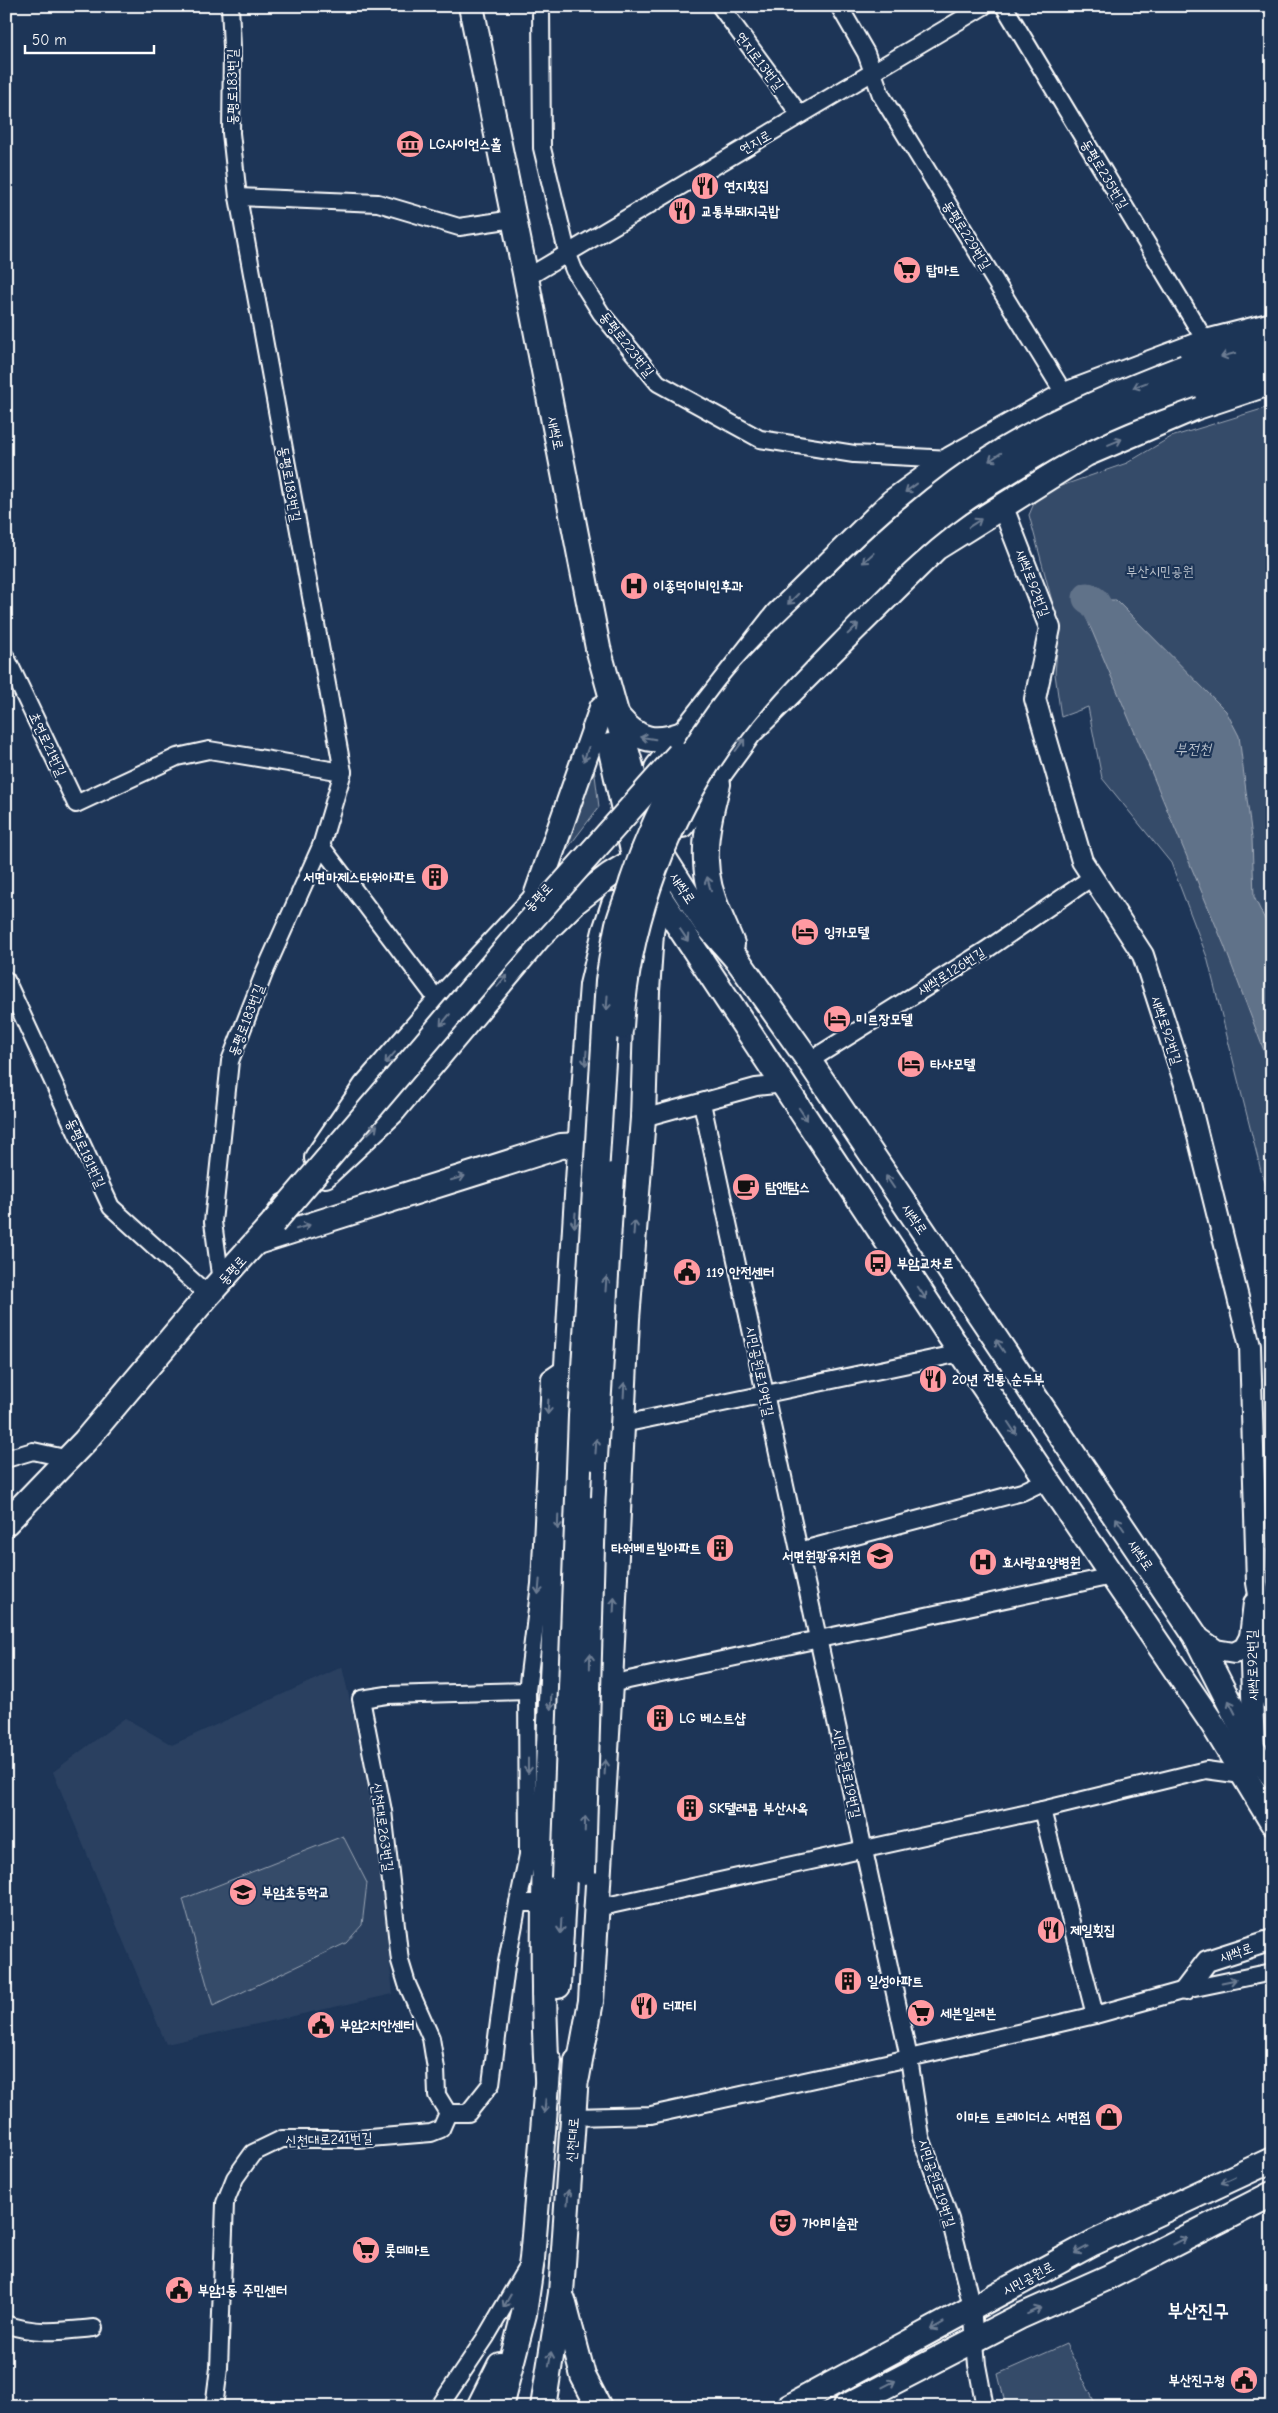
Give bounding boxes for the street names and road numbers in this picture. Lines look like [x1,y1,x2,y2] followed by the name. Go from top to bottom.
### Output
[732,29,788,95] street label: 연지로13번길
[224,48,241,125] street label: 동평로183번길
[736,127,774,158] street label: 연지로
[1077,136,1132,213] street label: 동평로235번길
[939,198,995,274] street label: 동평로229번길
[596,308,658,381] street label: 동평로223번길
[544,415,567,451] street label: 새싹로
[275,445,305,524] street label: 동평로183번길
[1012,547,1053,620] street label: 새싹로92번길
[25,709,70,780] street label: 초연로21번길
[666,869,699,907] street label: 새싹로
[521,879,556,915] street label: 동평로
[914,943,989,999] street label: 새싹로126번길
[225,981,268,1059] street label: 동평로183번길
[1147,994,1186,1067] street label: 새싹로92번길
[62,1116,109,1191] street label: 동평로181번길
[898,1201,931,1238] street label: 새싹로
[215,1252,250,1289] street label: 동평로
[742,1324,778,1419] street label: 시민공원로19번길
[1124,1537,1157,1574] street label: 새싹로
[1243,1629,1262,1701] street label: 새싹로92번길
[829,1726,865,1821] street label: 시민공원로19번길
[368,1782,397,1873] street label: 신천대로263번길
[1217,1939,1255,1966] street label: 새싹로
[562,2117,583,2163] street label: 신천대로
[285,2129,374,2150] street label: 신천대로241번길
[914,2137,959,2230] street label: 시민공원로19번길
[999,2258,1057,2299] street label: 시민공원로

